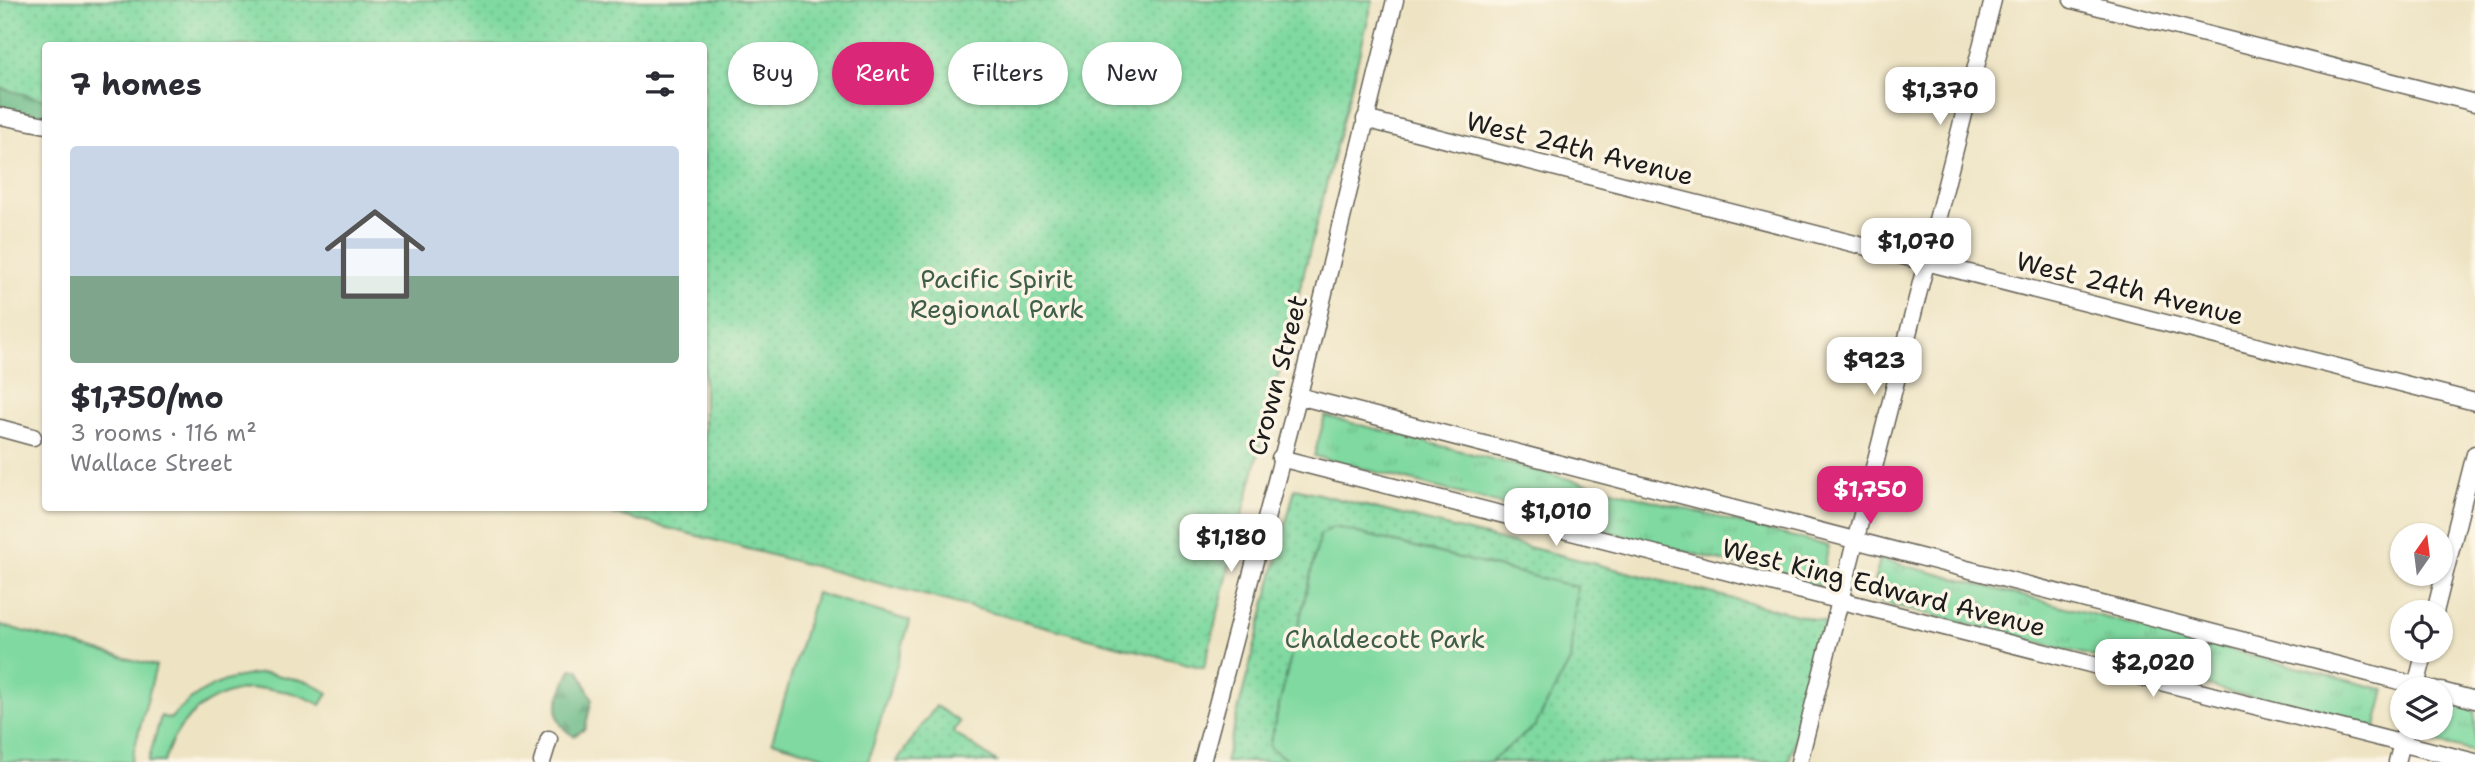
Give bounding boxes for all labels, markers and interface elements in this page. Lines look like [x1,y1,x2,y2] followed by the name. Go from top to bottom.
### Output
[728,42,818,105] chip: Buy
[832,42,934,105] chip: Rent
[948,42,1068,105] chip: Filters
[1082,42,1182,105] chip: New
[70,64,202,105] text: 7 homes
[641,65,679,103] icon: filters
[1883,68,1997,127] pin: $1,370
[1901,75,1979,105] text: $1,370
[1463,103,1697,193] street label: West 24th Avenue
[312,191,438,317] icon: home
[1859,218,1973,278] pin: $1,070
[1877,226,1955,256] text: $1,070
[2013,243,2247,333] street label: West 24th Avenue
[910,261,1084,326] park label: Pacific Spirit Regional Park
[1239,291,1315,459] street label: Crown Street
[1833,338,1915,397] pin: $923
[1843,345,1905,375] text: $923
[70,377,224,418] text: $1,750/mo
[70,418,257,448] text: 3 rooms · 116 m²
[70,448,233,478] text: Wallace Street
[1813,466,1927,526] pin: $1,750
[1833,474,1907,504] text: $1,750
[1499,489,1613,548] pin: $1,010
[1520,496,1592,526] text: $1,010
[1174,514,1288,574] pin: $1,180
[1196,522,1266,552] text: $1,180
[2390,523,2454,586] north arrow
[2390,523,2453,740] map controls
[1718,530,2050,644] street label: West King Edward Avenue
[2390,600,2453,663] button: locate
[1285,621,1485,656] park label: Chaldecott Park
[2096,640,2210,699] pin: $2,020
[2111,647,2195,677] text: $2,020
[2390,677,2453,740] button: layers

